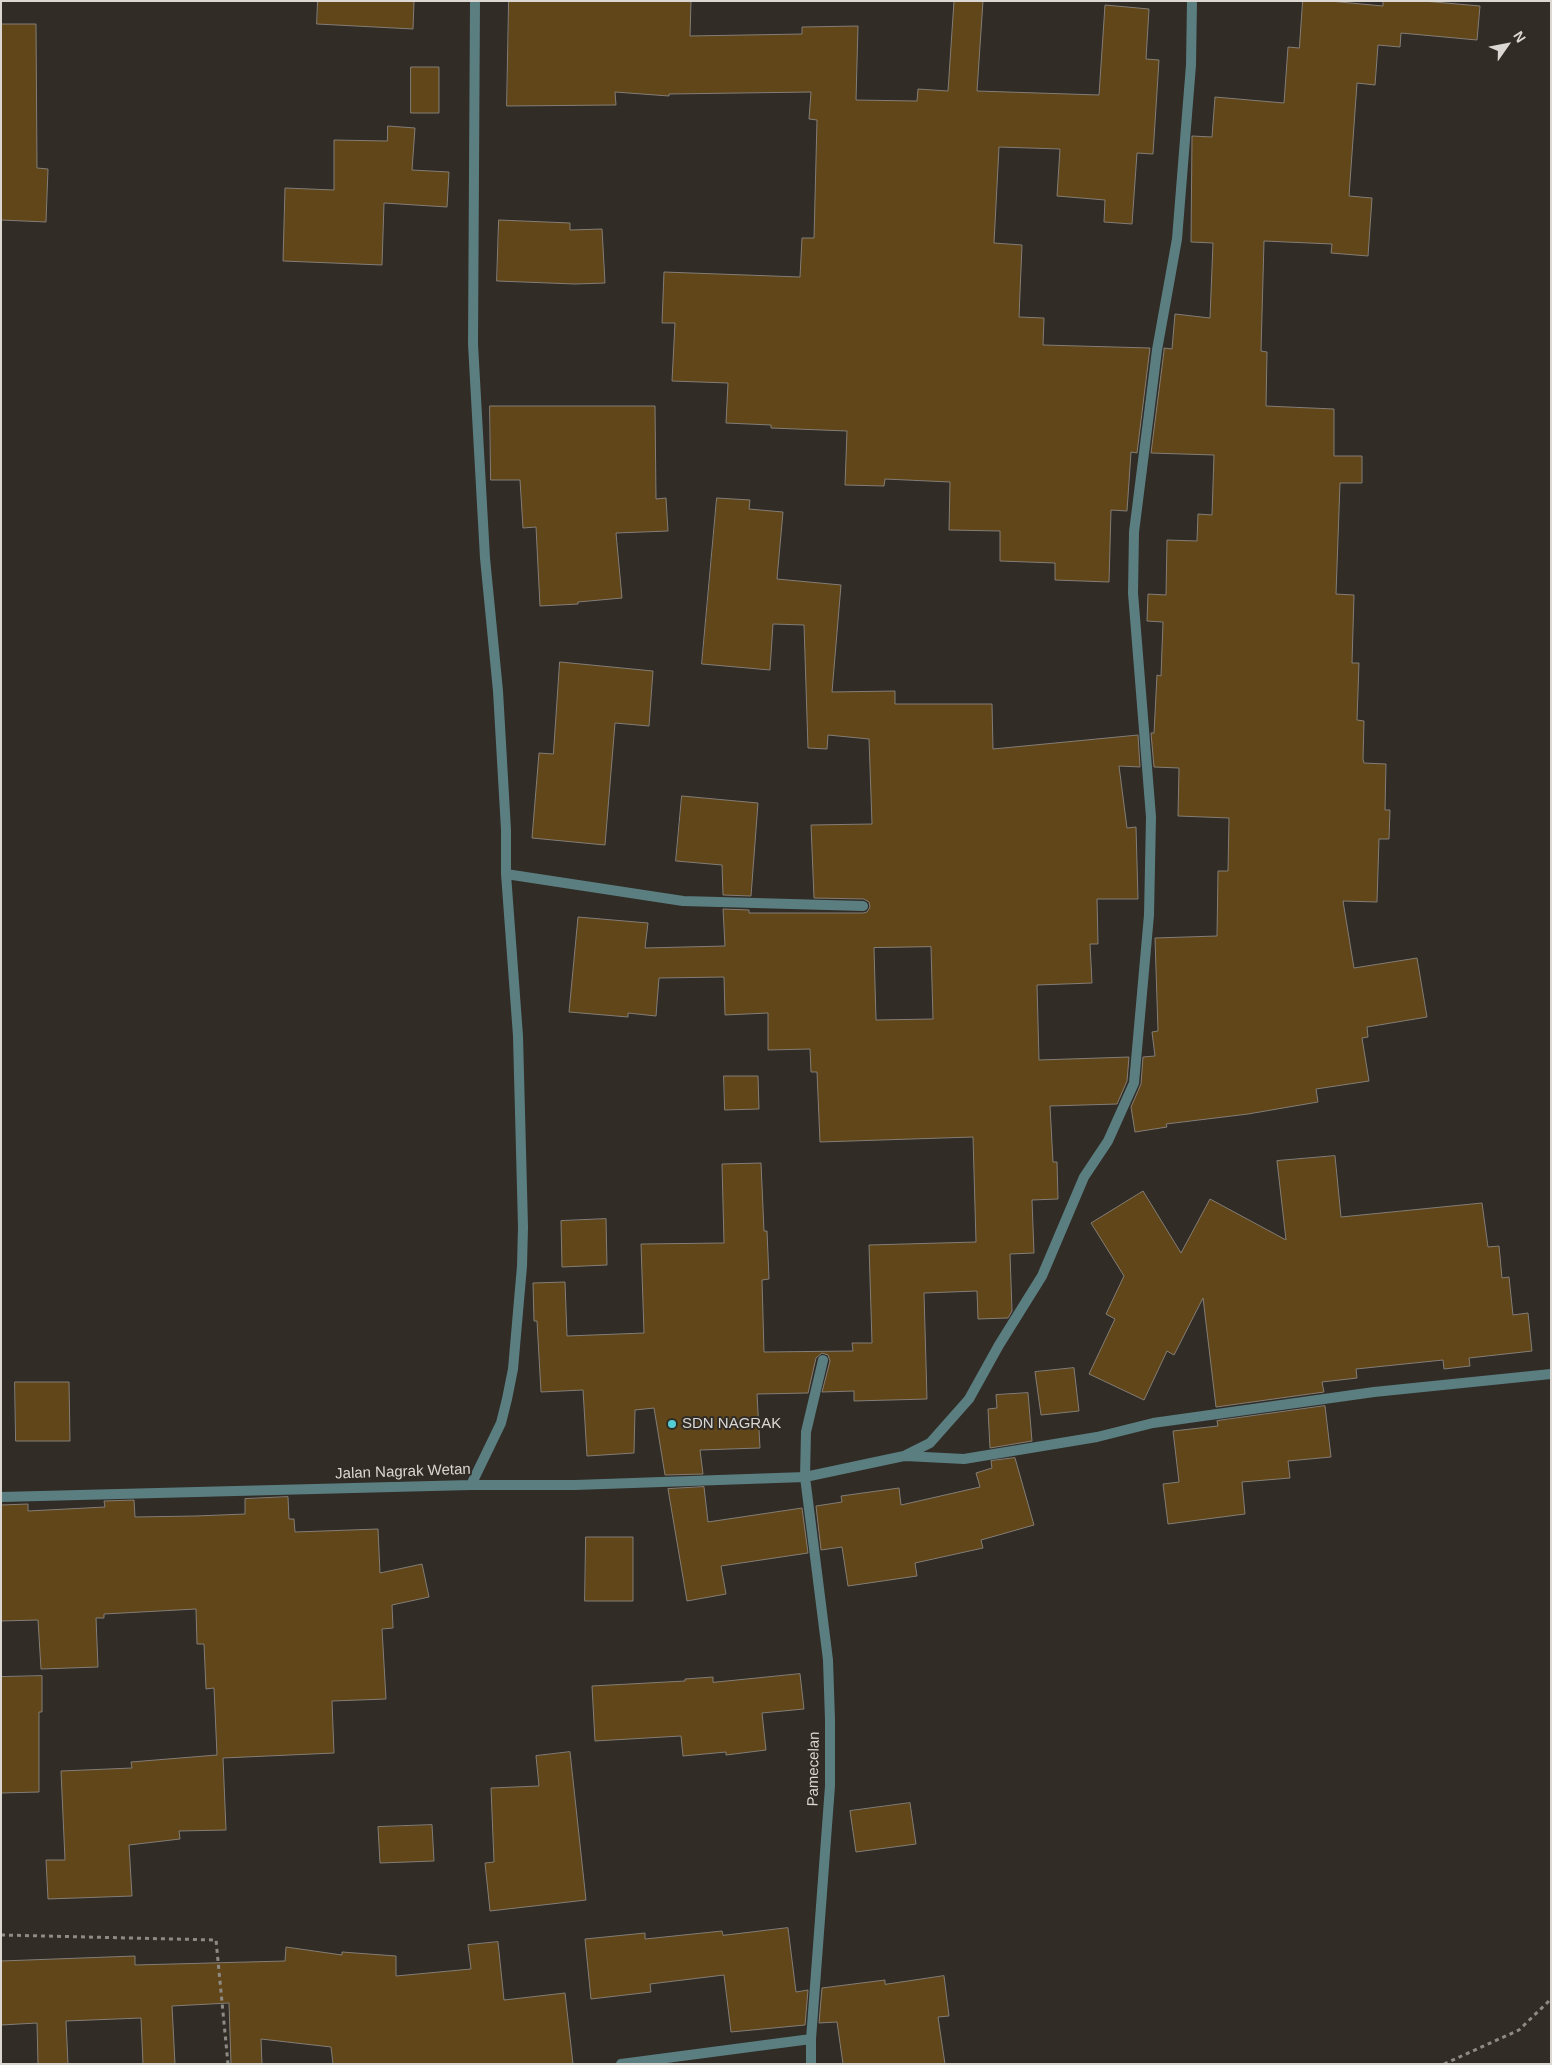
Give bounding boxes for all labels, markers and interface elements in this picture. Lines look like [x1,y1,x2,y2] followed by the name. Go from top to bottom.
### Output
[1482,20,1532,70] north arrow
[1510,28,1529,45] text: N
[682,1415,781,1433] place label: SDN NAGRAK
[666,1418,678,1430] marker: SDN NAGRAK
[335,1461,471,1483] street label: Jalan Nagrak Wetan
[804,1731,824,1807] street label: Pamecelan

